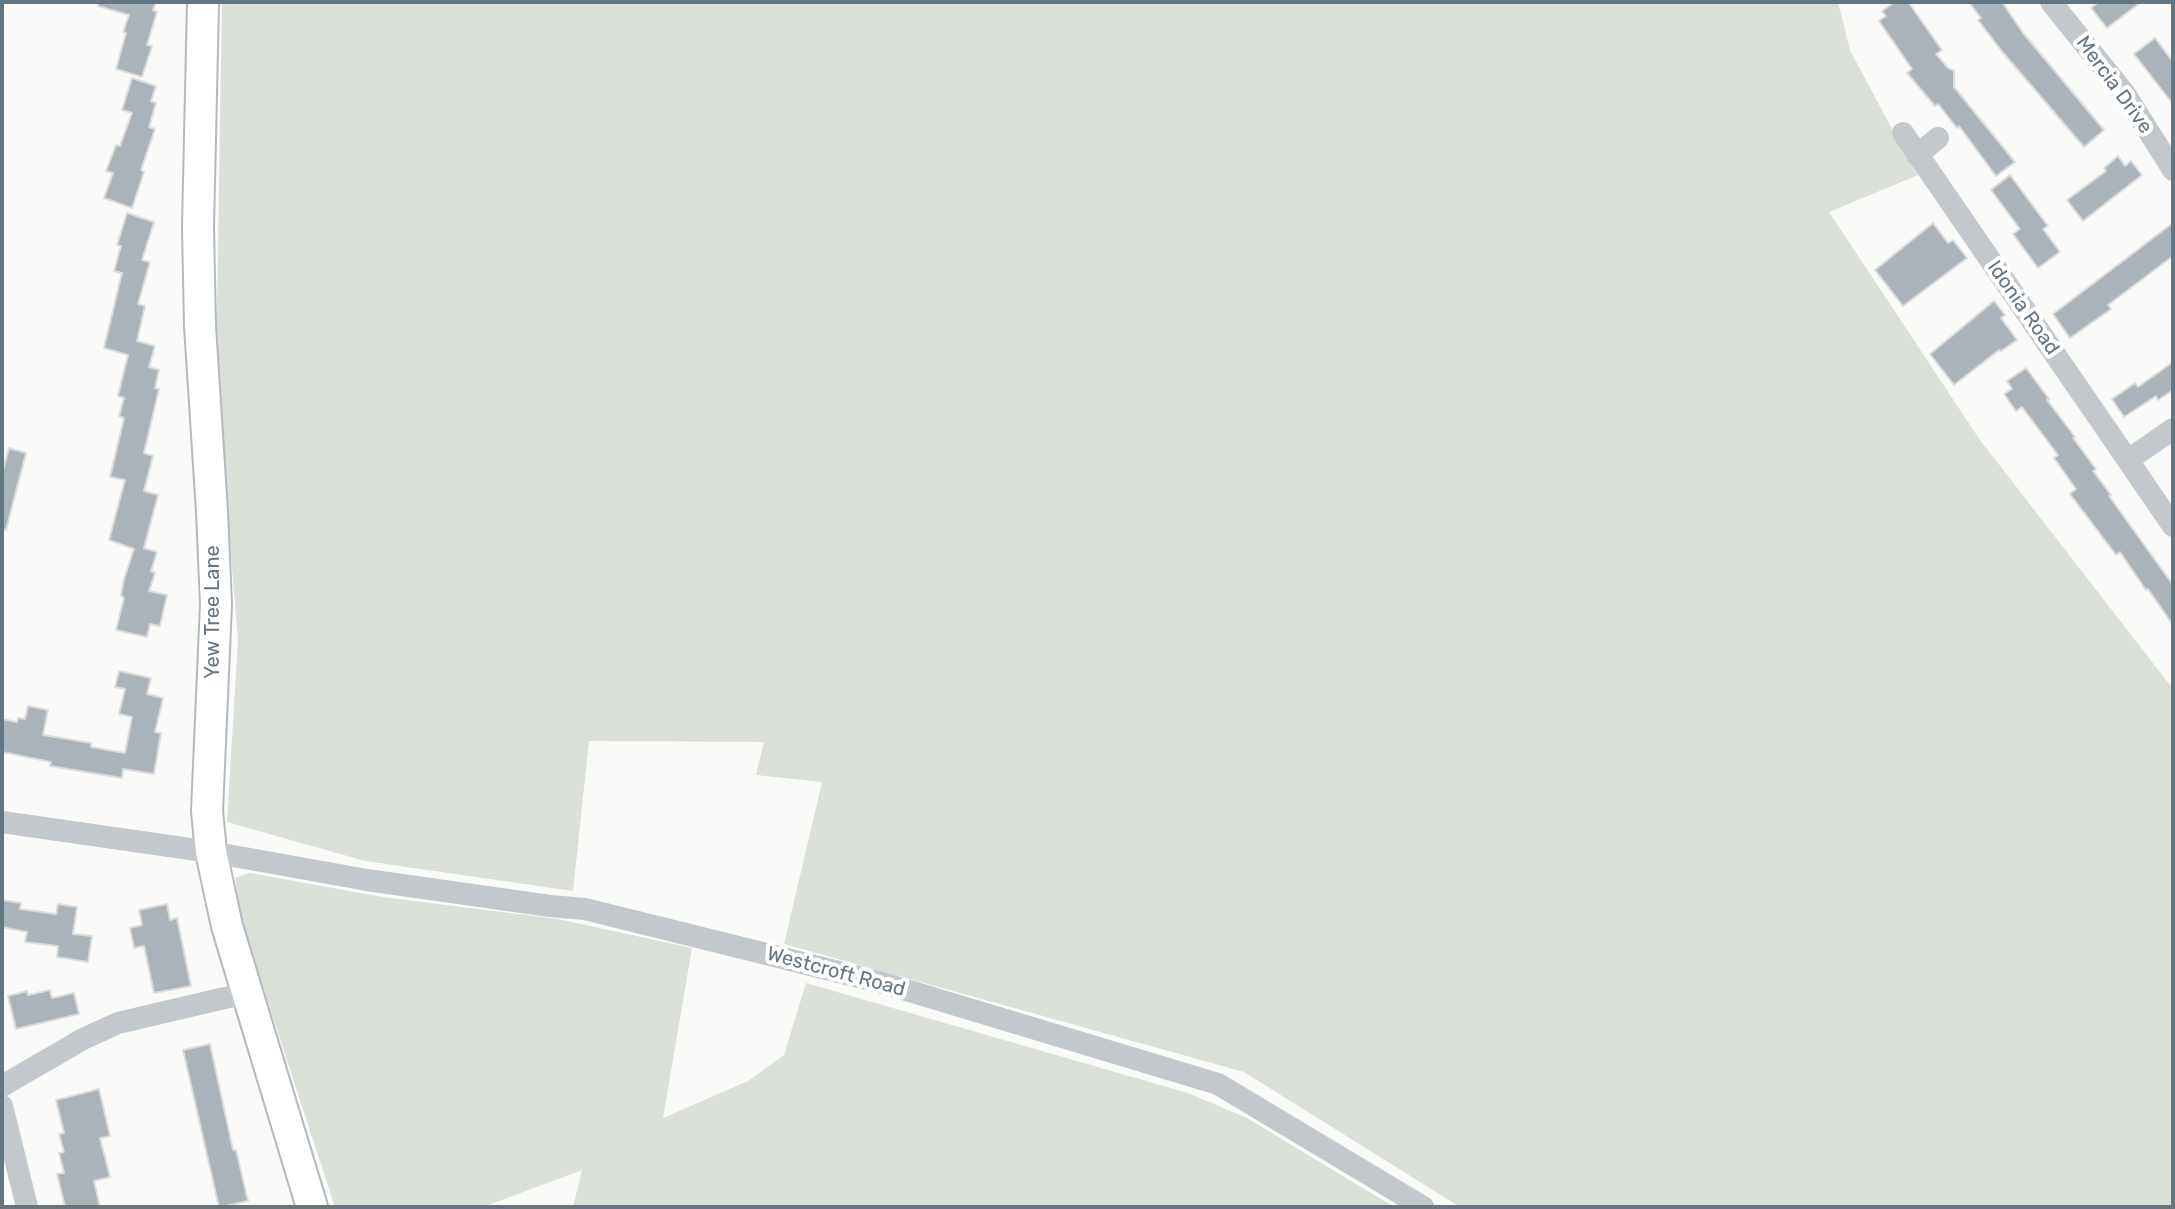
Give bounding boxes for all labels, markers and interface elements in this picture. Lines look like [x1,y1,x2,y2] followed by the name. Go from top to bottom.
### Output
[2071,32,2157,138] street label: Mercia Drive
[1982,256,2064,360] street label: Idonia Road
[201,545,225,679] street label: Yew Tree Lane
[764,942,908,1002] street label: Westcroft Road

